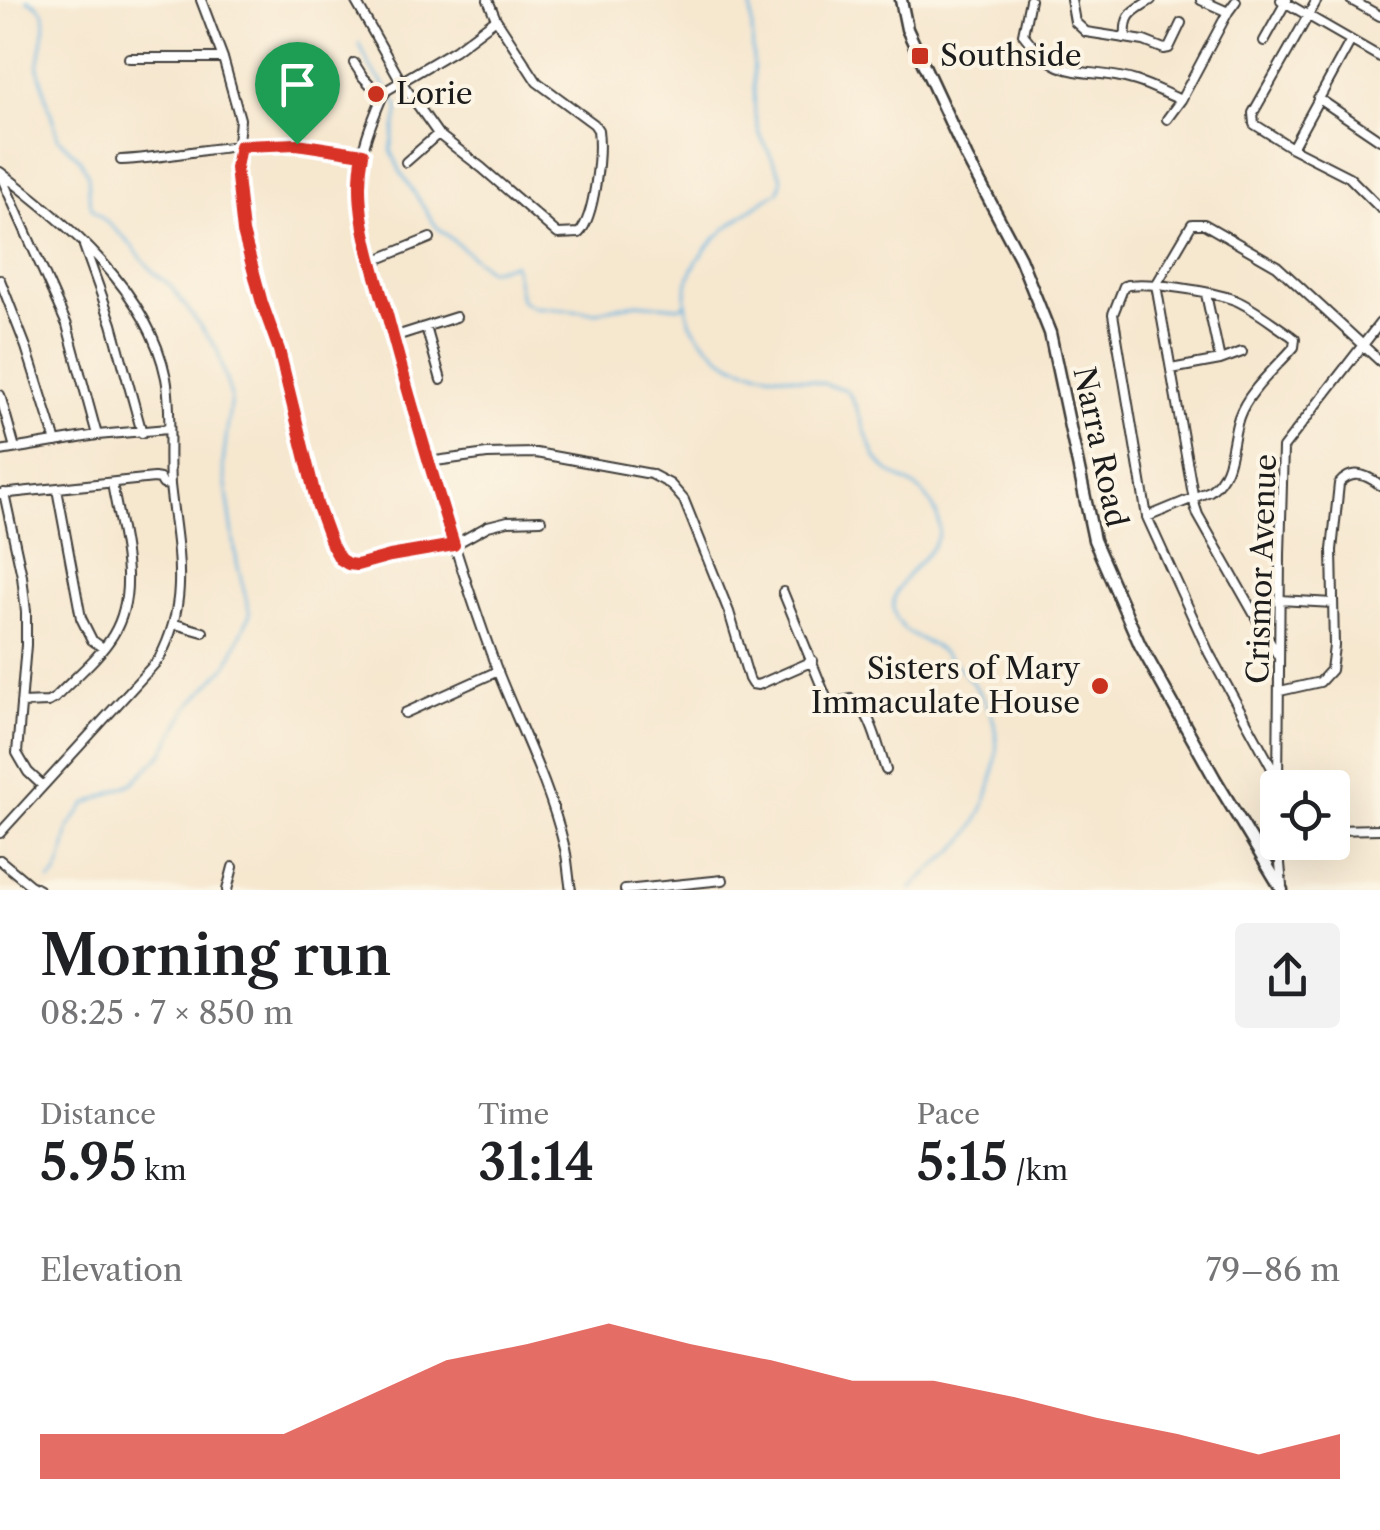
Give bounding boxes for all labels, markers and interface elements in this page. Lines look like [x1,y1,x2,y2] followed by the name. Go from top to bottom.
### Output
[940,37,1082,74] place label: Southside
[255,42,340,145] pin
[909,45,931,67] marker: Southside
[270,57,325,112] icon: arrive
[396,75,473,112] place label: Lorie
[365,83,387,105] marker: Lorie
[1065,364,1135,530] street label: Narra Road
[1239,454,1284,684] street label: Crismor Avenue
[811,650,1080,721] place label: Sisters of Mary Immaculate House
[1089,675,1111,697] marker: Sisters of Mary Immaculate House
[1260,770,1350,860] map controls
[1260,770,1350,860] button: locate
[40,922,391,989] text: Morning run
[1235,923,1340,1028] button: share
[40,993,293,1032] text: 08:25 · 7 × 850 m
[40,1097,156,1131] text: Distance
[478,1097,549,1131] text: Time
[917,1097,980,1131] text: Pace
[40,1131,137,1193] text: 5.95
[478,1131,594,1193] text: 31:14
[917,1131,1008,1193] text: 5:15
[137,1153,187,1187] text: km
[1008,1153,1068,1187] text: /km
[40,1250,183,1289] text: Elevation
[1206,1250,1340,1289] text: 79–86 m

